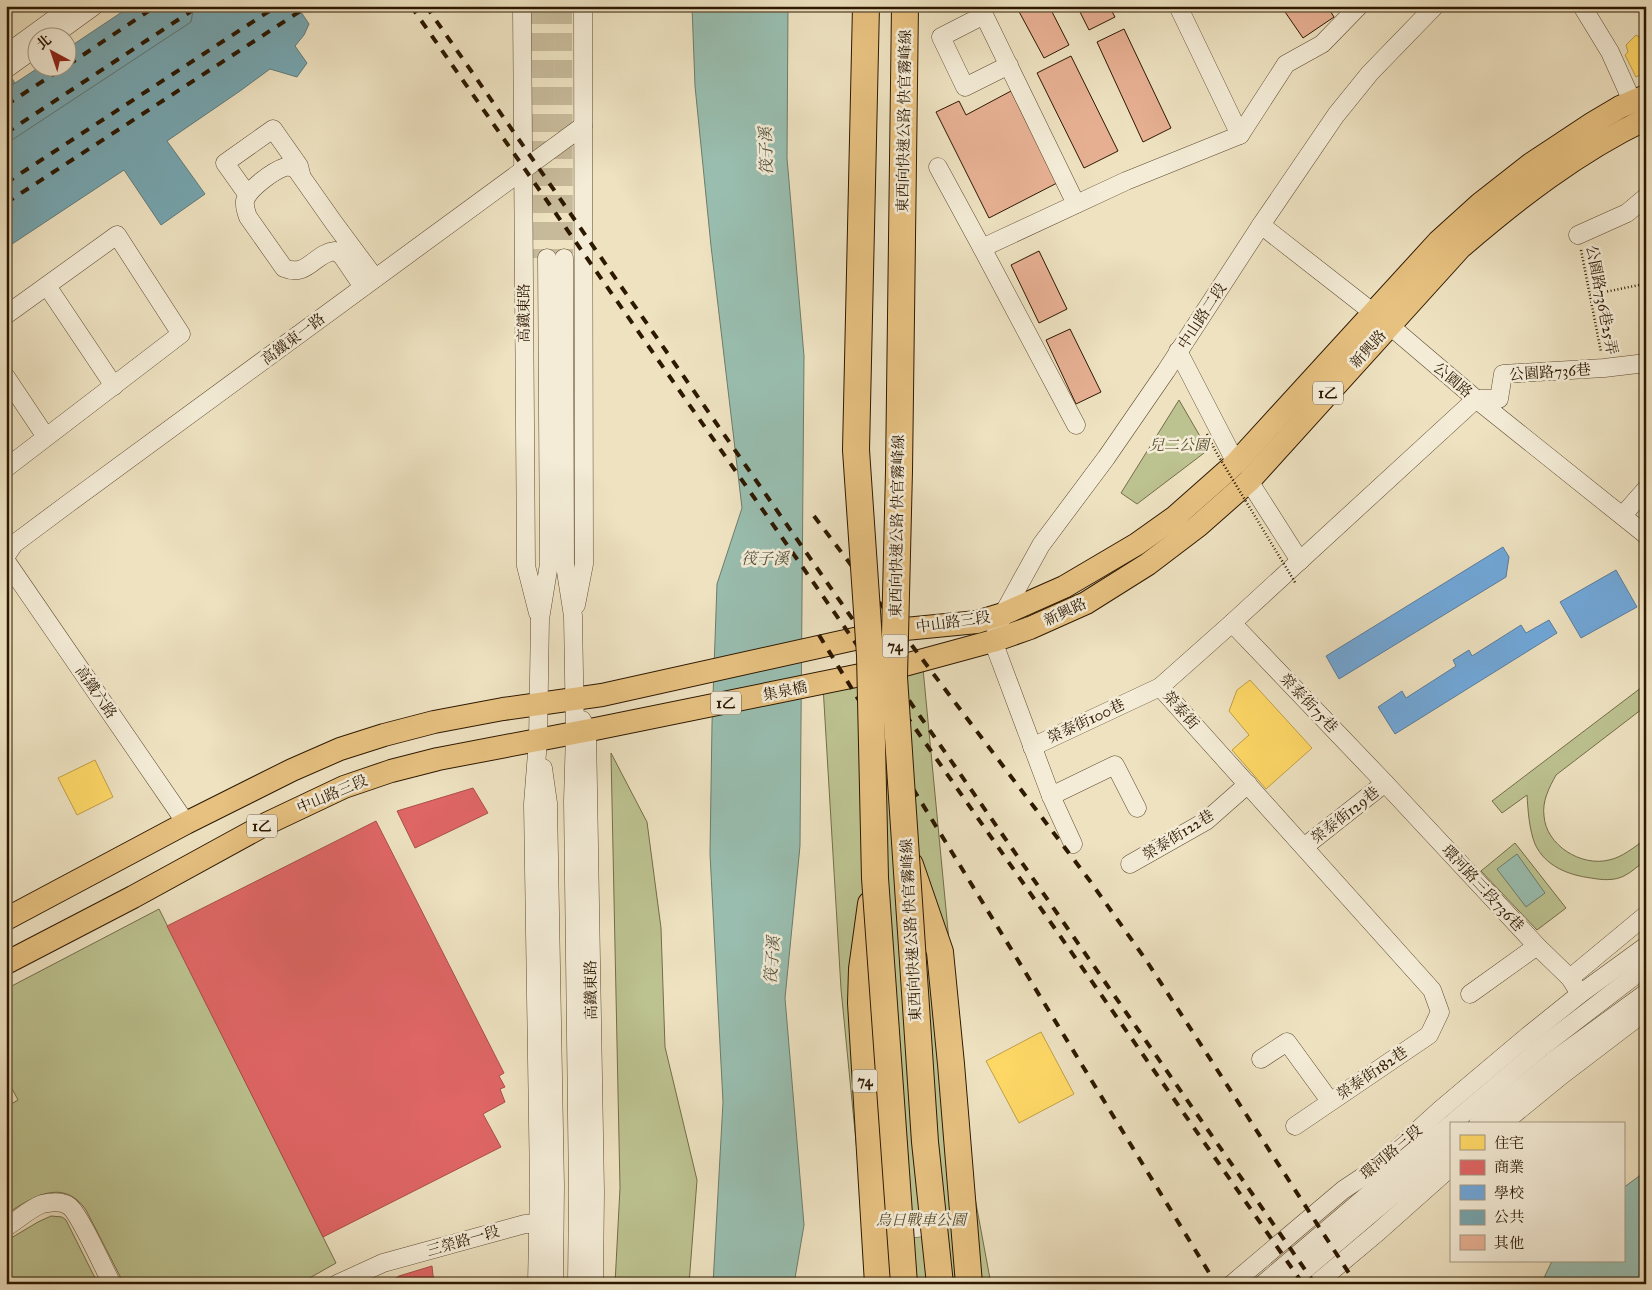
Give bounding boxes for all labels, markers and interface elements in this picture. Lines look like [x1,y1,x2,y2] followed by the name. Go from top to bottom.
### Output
[28,28,78,78] north arrow
[893,29,915,213] street label: 東西向快速公路 快官霧峰線
[33,31,55,53] text: 北
[756,125,776,175] water label: 筏子溪
[1583,244,1621,356] street label: 公園路736巷25弄
[1174,280,1230,352] street label: 中山路二段
[515,283,533,343] street label: 高鐵東路
[258,309,328,369] street label: 高鐵東一路
[1346,326,1390,372] street label: 新興路
[1430,359,1476,401] street label: 公園路
[1509,360,1591,384] street label: 公園路736巷
[1313,382,1343,404] road number: 1乙
[886,434,908,618] street label: 東西向快速公路 快官霧峰線
[1149,436,1211,454] park label: 兒二公園
[741,549,791,568] water label: 筏子溪
[1041,594,1089,630] street label: 新興路
[915,608,991,636] street label: 中山路三段
[882,634,908,658] road number: 74
[71,662,121,722] street label: 高鐵六路
[1276,670,1342,736] street label: 榮泰街75巷
[761,678,809,704] street label: 集泉橋
[1159,687,1203,733] street label: 榮泰街
[711,691,741,714] road number: 1乙
[1044,695,1128,747] street label: 榮泰街100巷
[294,771,370,817] street label: 中山路三段
[1307,783,1383,847] street label: 榮泰街129巷
[1139,806,1217,864] street label: 榮泰街122巷
[247,814,277,838] road number: 1乙
[897,838,925,1022] street label: 東西向快速公路 快官霧峰線
[1438,841,1528,935] street label: 環河路三段736巷
[761,933,783,985] water label: 筏子溪
[581,960,601,1020] street label: 高鐵東路
[1333,1043,1411,1103] street label: 榮泰街182巷
[852,1070,878,1092] road number: 74
[1356,1121,1426,1183] street label: 環河路三段
[1450,1122,1624,1262] legend
[1494,1134,1524,1152] text: 住宅
[1494,1158,1524,1176] text: 商業
[1494,1184,1524,1202] text: 學校
[1494,1208,1524,1226] text: 公共
[876,1211,968,1229] park label: 烏日戰車公園
[424,1222,502,1260] street label: 三榮路一段
[1494,1234,1524,1252] text: 其他

